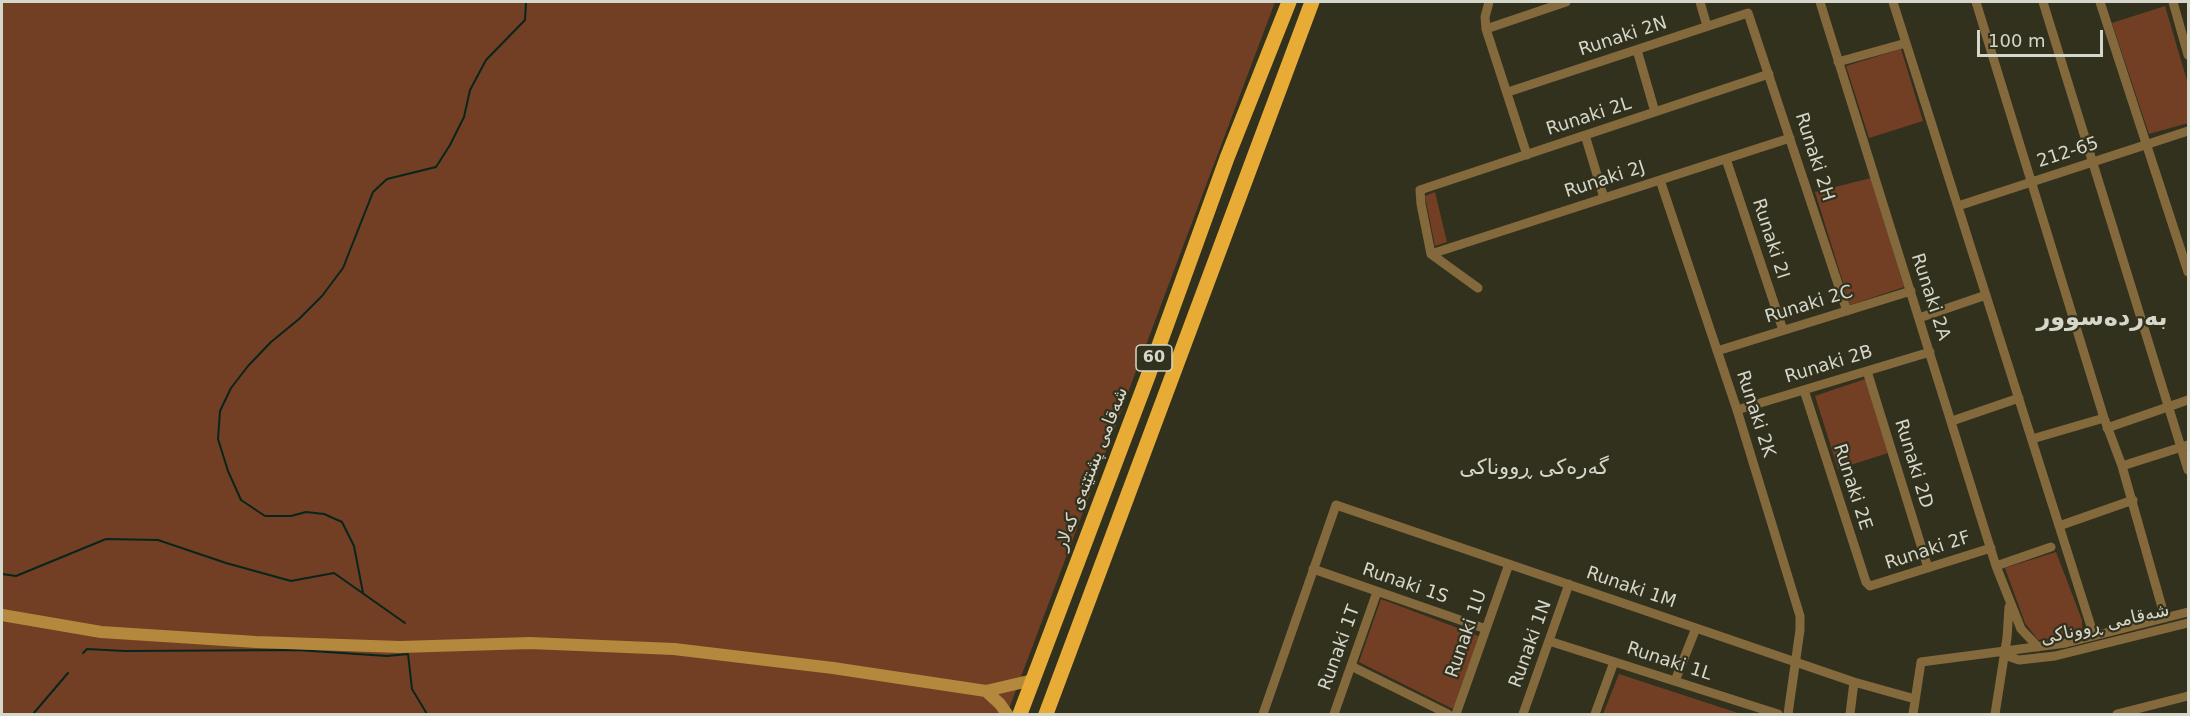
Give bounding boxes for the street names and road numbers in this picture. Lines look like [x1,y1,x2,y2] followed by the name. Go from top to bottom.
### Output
[1576,13,1670,61] street label: Runaki 2N
[1544,93,1634,141] street label: Runaki 2L
[1790,110,1838,204] street label: Runaki 2H
[2034,133,2102,173] street label: 212-65
[1562,157,1648,203] street label: Runaki 2J
[1747,196,1793,282] street label: Runaki 2I
[1906,251,1954,343] street label: Runaki 2A
[1762,281,1856,329] street label: Runaki 2C
[1783,341,1875,389] street label: Runaki 2B
[1136,345,1172,371] road number: 60
[1731,368,1779,460] street label: Runaki 2K
[1051,384,1133,554] street label: شەقامی پشتێنەی کەلار
[1889,417,1937,511] street label: Runaki 2D
[1828,441,1876,533] street label: Runaki 2E
[1883,527,1973,575] street label: Runaki 2F
[1359,559,1451,609] street label: Runaki 1S
[1583,563,1679,613] street label: Runaki 1M
[1442,587,1492,681] street label: Runaki 1U
[1505,597,1557,691] street label: Runaki 1N
[2038,600,2172,650] street label: شەقامی ڕووناکی
[1315,602,1365,694] street label: Runaki 1T
[1624,638,1714,686] street label: Runaki 1L

